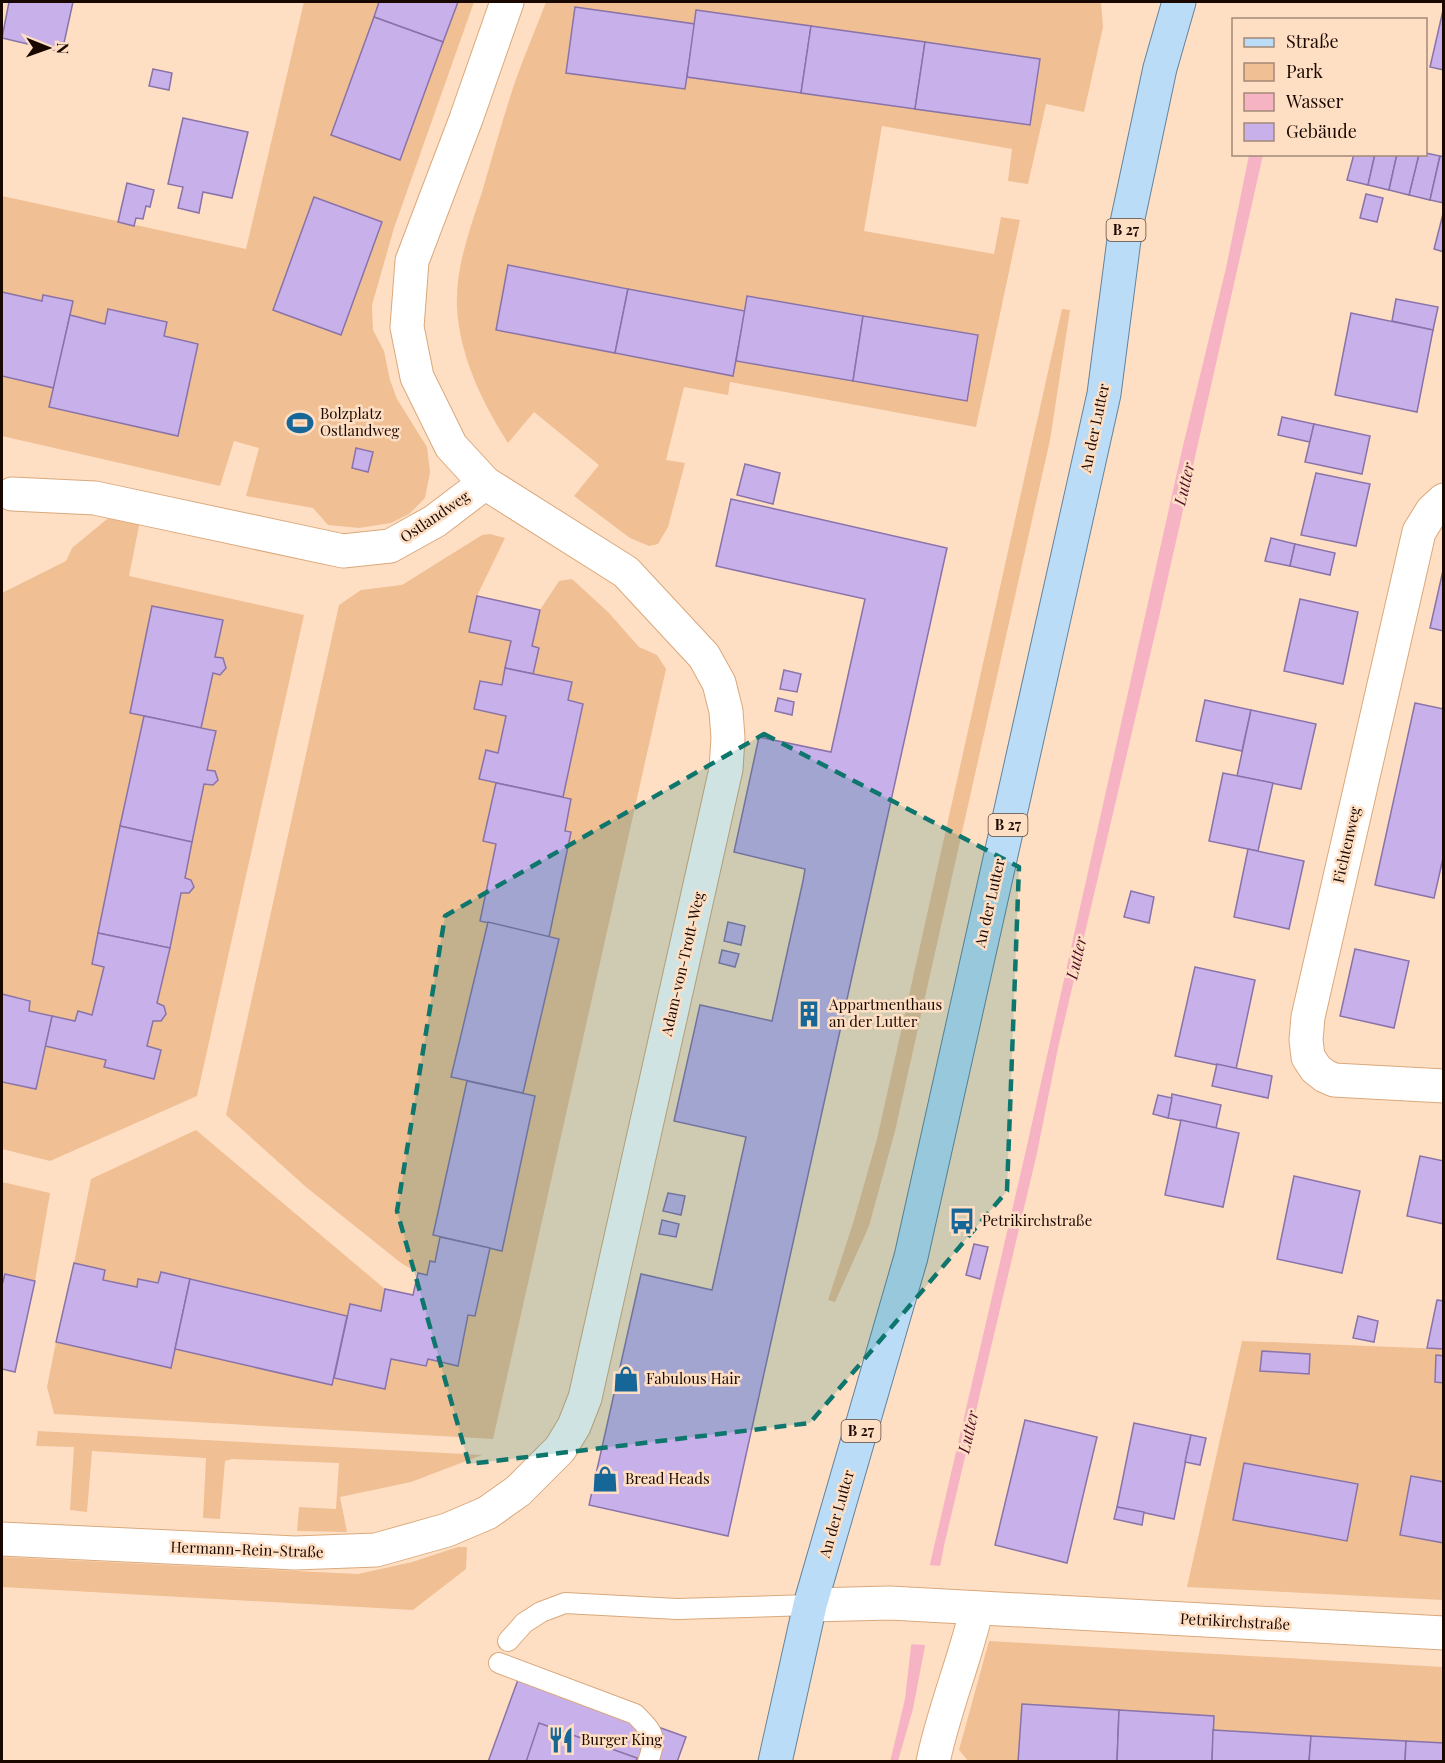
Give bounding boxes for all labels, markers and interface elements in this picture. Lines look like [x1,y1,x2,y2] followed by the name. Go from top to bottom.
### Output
[18,18,78,78] north arrow
[1232,18,1427,156] legend
[1286,29,1339,53] text: Straße
[53,42,74,55] text: N
[1286,59,1323,83] text: Park
[1285,89,1344,113] text: Wasser
[1286,119,1357,143] text: Gebäude
[1106,219,1146,241] road number: B 27
[1075,381,1113,475] street label: An der Lutter
[320,403,400,440] place label: Bolzplatz Ostlandweg
[285,408,315,438] sports icon: Bolzplatz Ostlandweg
[1168,459,1199,508] water label: Lutter
[396,486,473,547] street label: Ostlandweg
[1328,805,1365,885] street label: Fichtenweg
[988,814,1028,836] road number: B 27
[969,856,1009,950] street label: An der Lutter
[655,890,708,1039] street label: Adam-von-Trott-Weg
[1060,933,1091,982] water label: Lutter
[828,994,942,1031] place label: Appartmenthaus an der Lutter
[794,999,824,1029] building icon: Appartmenthaus an der Lutter
[947,1206,977,1236] bus stop icon: Petrikirchstraße
[982,1210,1092,1230] place label: Petrikirchstraße
[611,1364,641,1394] shop icon: Fabulous Hair
[646,1368,741,1388] place label: Fabulous Hair
[952,1407,983,1456] water label: Lutter
[842,1420,880,1442] road number: B 27
[590,1464,620,1494] shop icon: Bread Heads
[814,1467,858,1561] street label: An der Lutter
[625,1468,710,1488] place label: Bread Heads
[170,1536,324,1562] street label: Hermann-Rein-Straße
[1179,1608,1291,1634] street label: Petrikirchstraße
[546,1725,576,1755] restaurant icon: Burger King
[581,1729,662,1749] place label: Burger King

